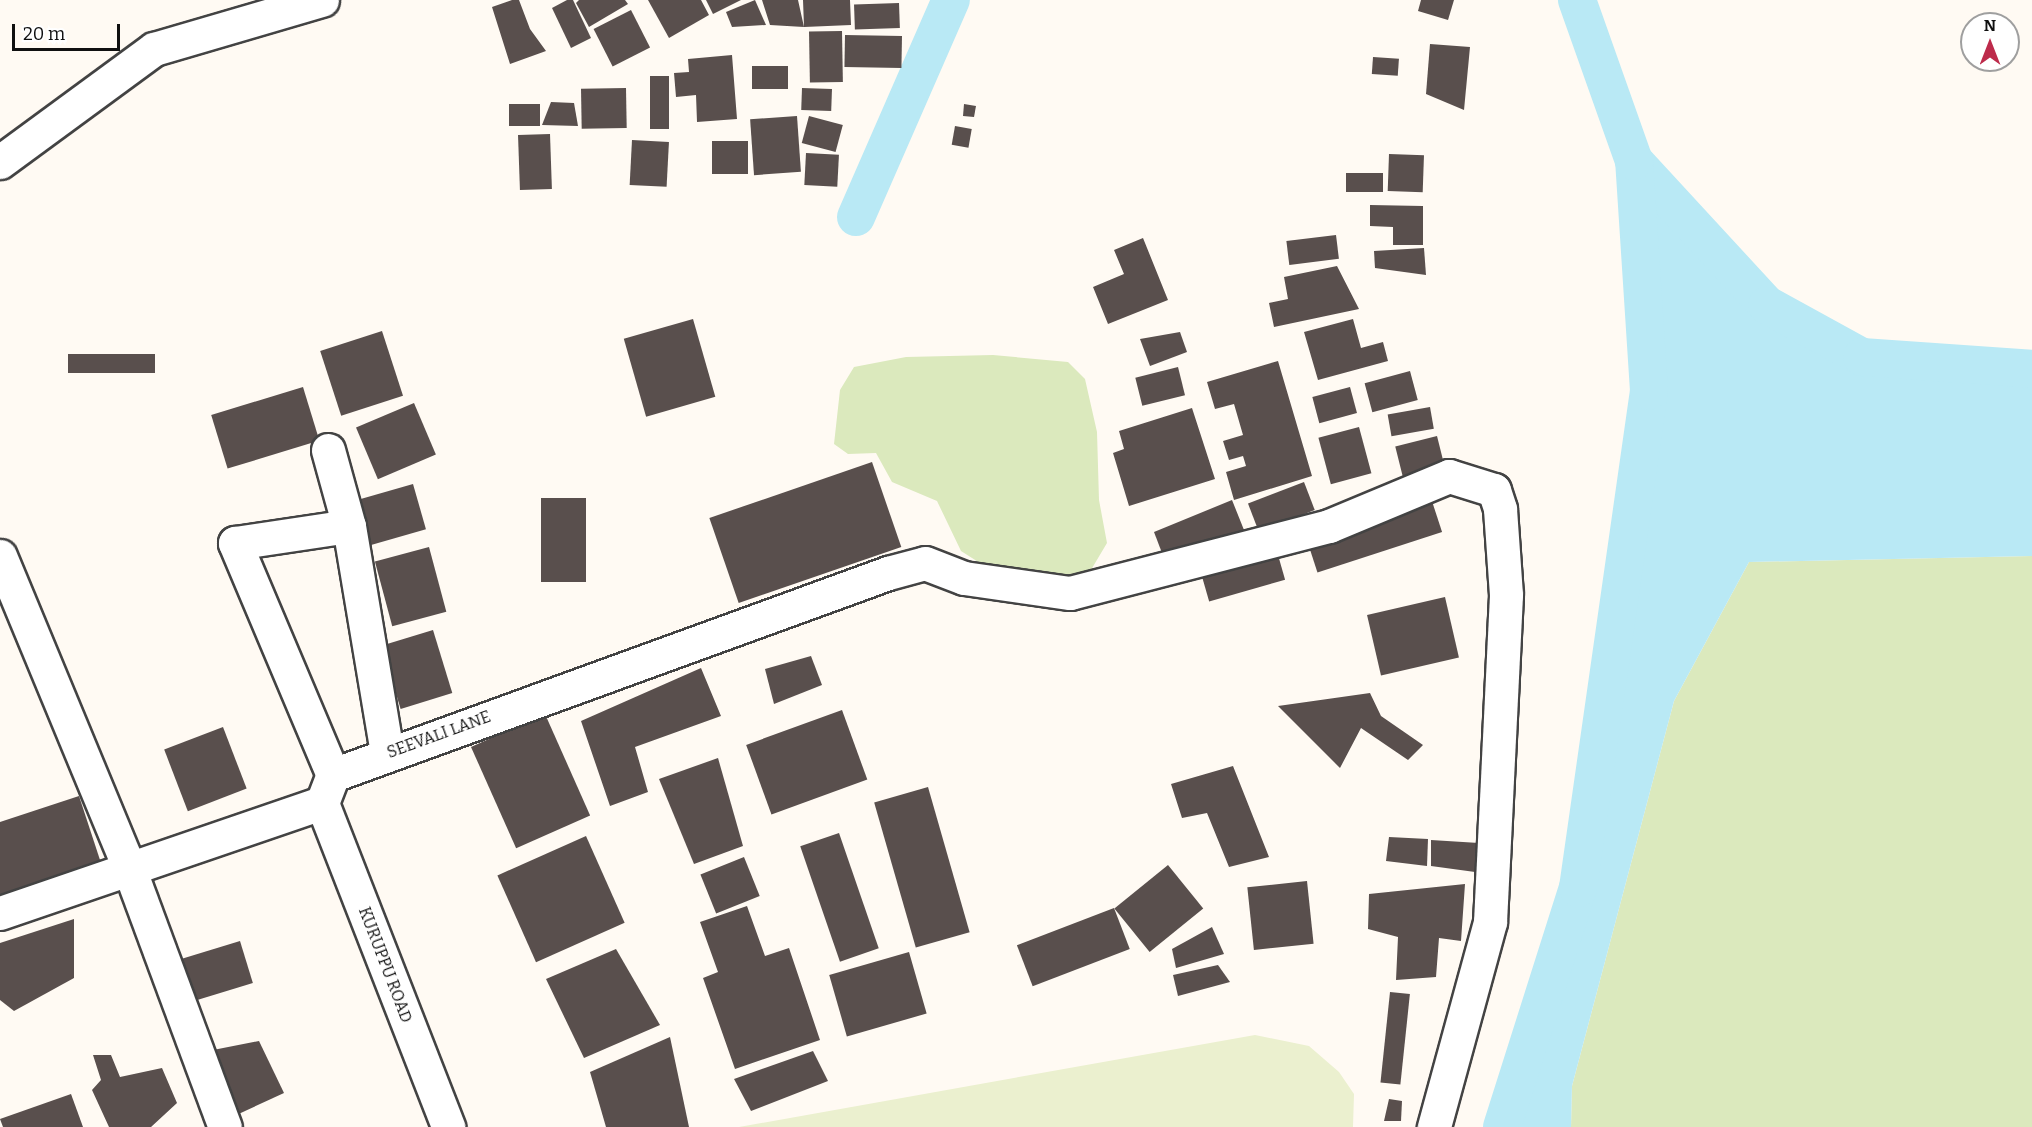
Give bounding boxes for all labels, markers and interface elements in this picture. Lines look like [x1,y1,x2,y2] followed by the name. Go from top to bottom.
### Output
[15,12,123,50] scale bar
[1960,12,2020,72] north arrow
[1984,16,1996,35] text: N
[23,23,65,45] text: 20 m
[385,707,493,763] street label: SEEVALI LANE
[354,905,416,1025] street label: KURUPPU ROAD

